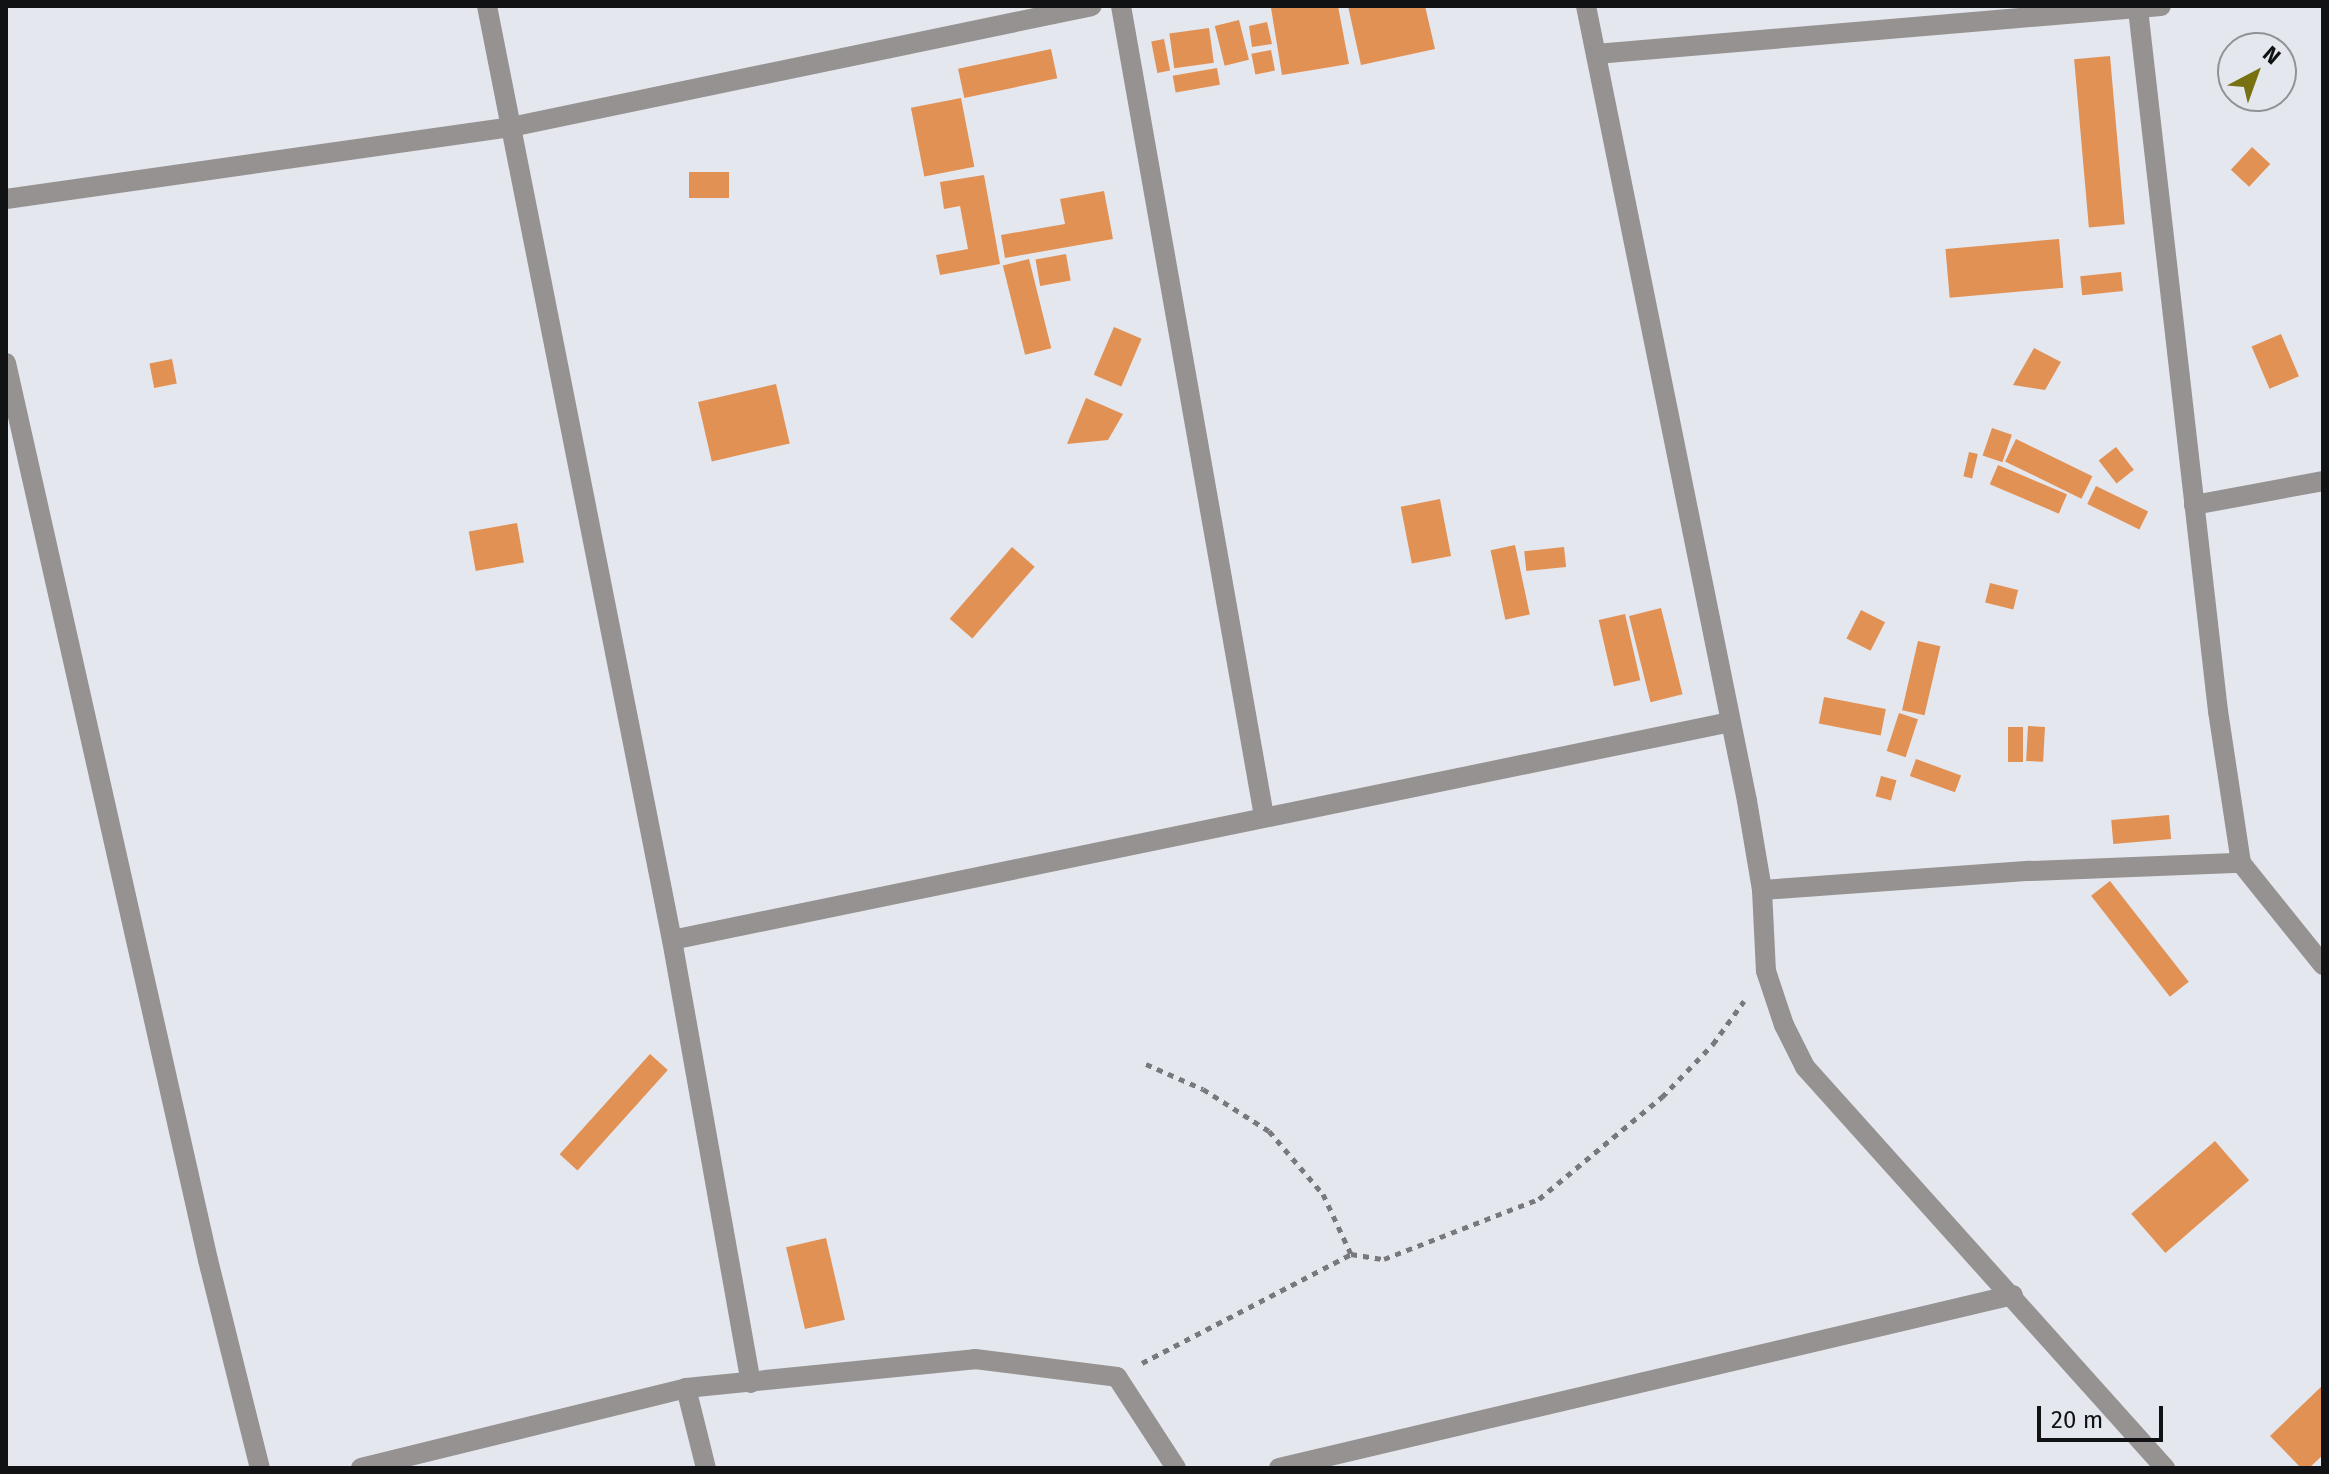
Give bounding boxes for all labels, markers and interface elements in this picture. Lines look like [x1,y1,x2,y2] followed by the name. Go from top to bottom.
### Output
[2217,32,2297,112] north arrow
[2257,40,2286,70] text: N
[2041,1390,2167,1440] scale bar
[2051,1406,2103,1434] text: 20 m

